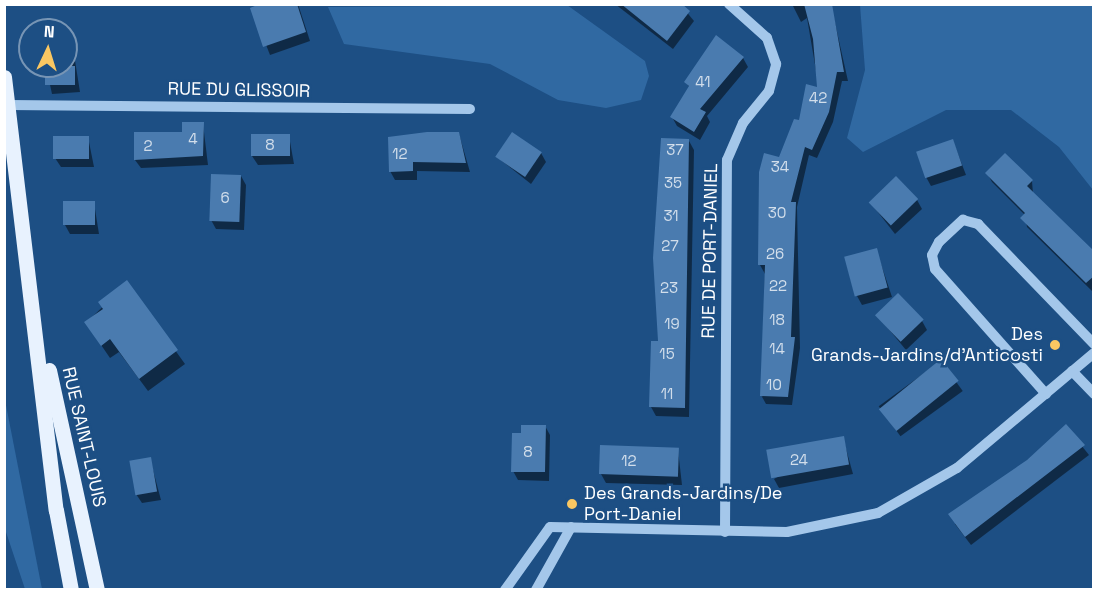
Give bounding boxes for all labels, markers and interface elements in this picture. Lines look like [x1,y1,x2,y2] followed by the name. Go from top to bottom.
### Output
[18,18,78,78] north arrow
[43,21,55,42] text: N
[695,73,711,91] house number: 41
[168,78,310,102] street label: RUE DU GLISSOIR
[809,89,827,107] house number: 42
[188,130,198,148] house number: 4
[265,136,275,154] house number: 8
[143,137,153,155] house number: 2
[666,141,684,159] house number: 37
[392,145,408,163] house number: 12
[771,158,789,176] house number: 34
[698,163,722,339] street label: RUE DE PORT-DANIEL
[664,174,682,192] house number: 35
[220,189,230,207] house number: 6
[768,204,786,222] house number: 30
[663,207,679,225] house number: 31
[661,237,679,255] house number: 27
[766,245,784,263] house number: 26
[769,277,787,295] house number: 22
[660,279,678,297] house number: 23
[769,311,785,329] house number: 18
[664,315,680,333] house number: 19
[811,324,1043,366] place label: Des Grands-Jardins/d'Anticosti
[1048,338,1062,352] marker: Des Grands-Jardins/d'Anticosti
[769,340,785,358] house number: 14
[659,345,675,363] house number: 15
[57,365,111,509] street label: RUE SAINT-LOUIS
[766,376,782,394] house number: 10
[661,385,673,403] house number: 11
[523,443,533,461] house number: 8
[790,451,808,469] house number: 24
[621,452,637,470] house number: 12
[584,483,782,526] place label: Des Grands-Jardins/De Port-Daniel
[565,497,579,511] marker: Des Grands-Jardins/De Port-Daniel

